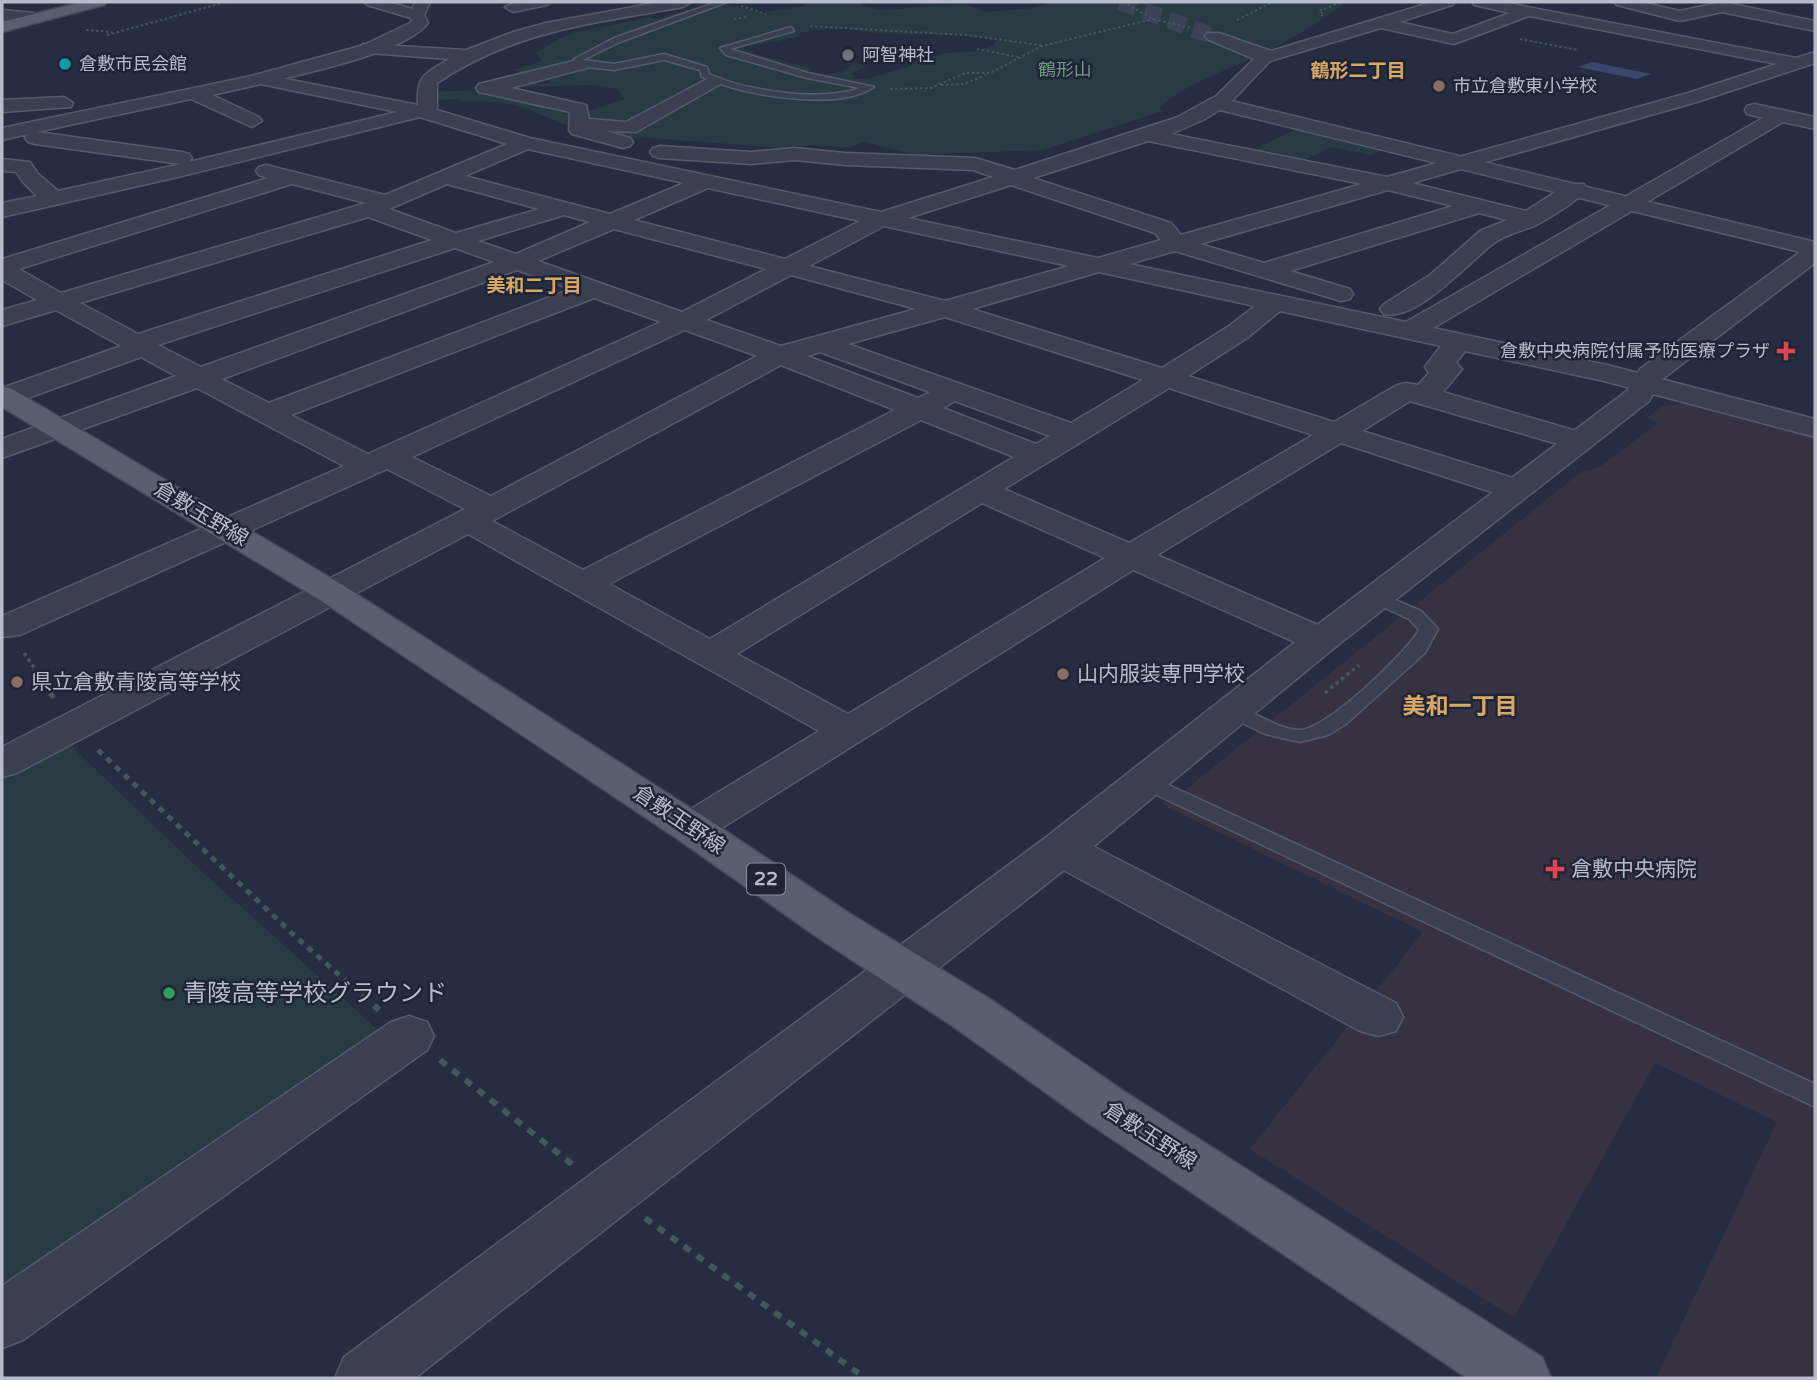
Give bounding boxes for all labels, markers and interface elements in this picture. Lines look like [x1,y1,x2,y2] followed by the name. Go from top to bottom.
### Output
[862,44,934,66] place label: 阿智神社
[840,47,856,63] marker: 阿智神社
[79,53,187,75] place label: 倉敷市民会館
[57,56,73,72] marker: 倉敷市民会館
[1038,59,1092,81] park label: 鶴形山
[1310,60,1406,82] district label: 鶴形二丁目
[1453,75,1597,97] place label: 市立倉敷東小学校
[1431,78,1447,94] marker: 市立倉敷東小学校
[486,275,582,297] district label: 美和二丁目
[1500,340,1770,362] place label: 倉敷中央病院付属予防医療プラザ
[1776,341,1796,361] marker: 倉敷中央病院付属予防医療プラザ
[150,476,252,552] street label: 倉敷玉野線
[1077,662,1245,687] place label: 山内服装専門学校
[1055,666,1071,682] marker: 山内服装専門学校
[31,670,241,695] place label: 県立倉敷青陵高等学校
[9,674,25,690] marker: 県立倉敷青陵高等学校
[1403,693,1518,721] district label: 美和一丁目
[628,780,730,860] street label: 倉敷玉野線
[1571,857,1697,882] place label: 倉敷中央病院
[1545,859,1565,879] marker: 倉敷中央病院
[747,864,785,894] road number: 22
[183,979,447,1008] place label: 青陵高等学校グラウンド
[161,985,177,1001] marker: 青陵高等学校グラウンド
[1099,1097,1201,1175] street label: 倉敷玉野線

